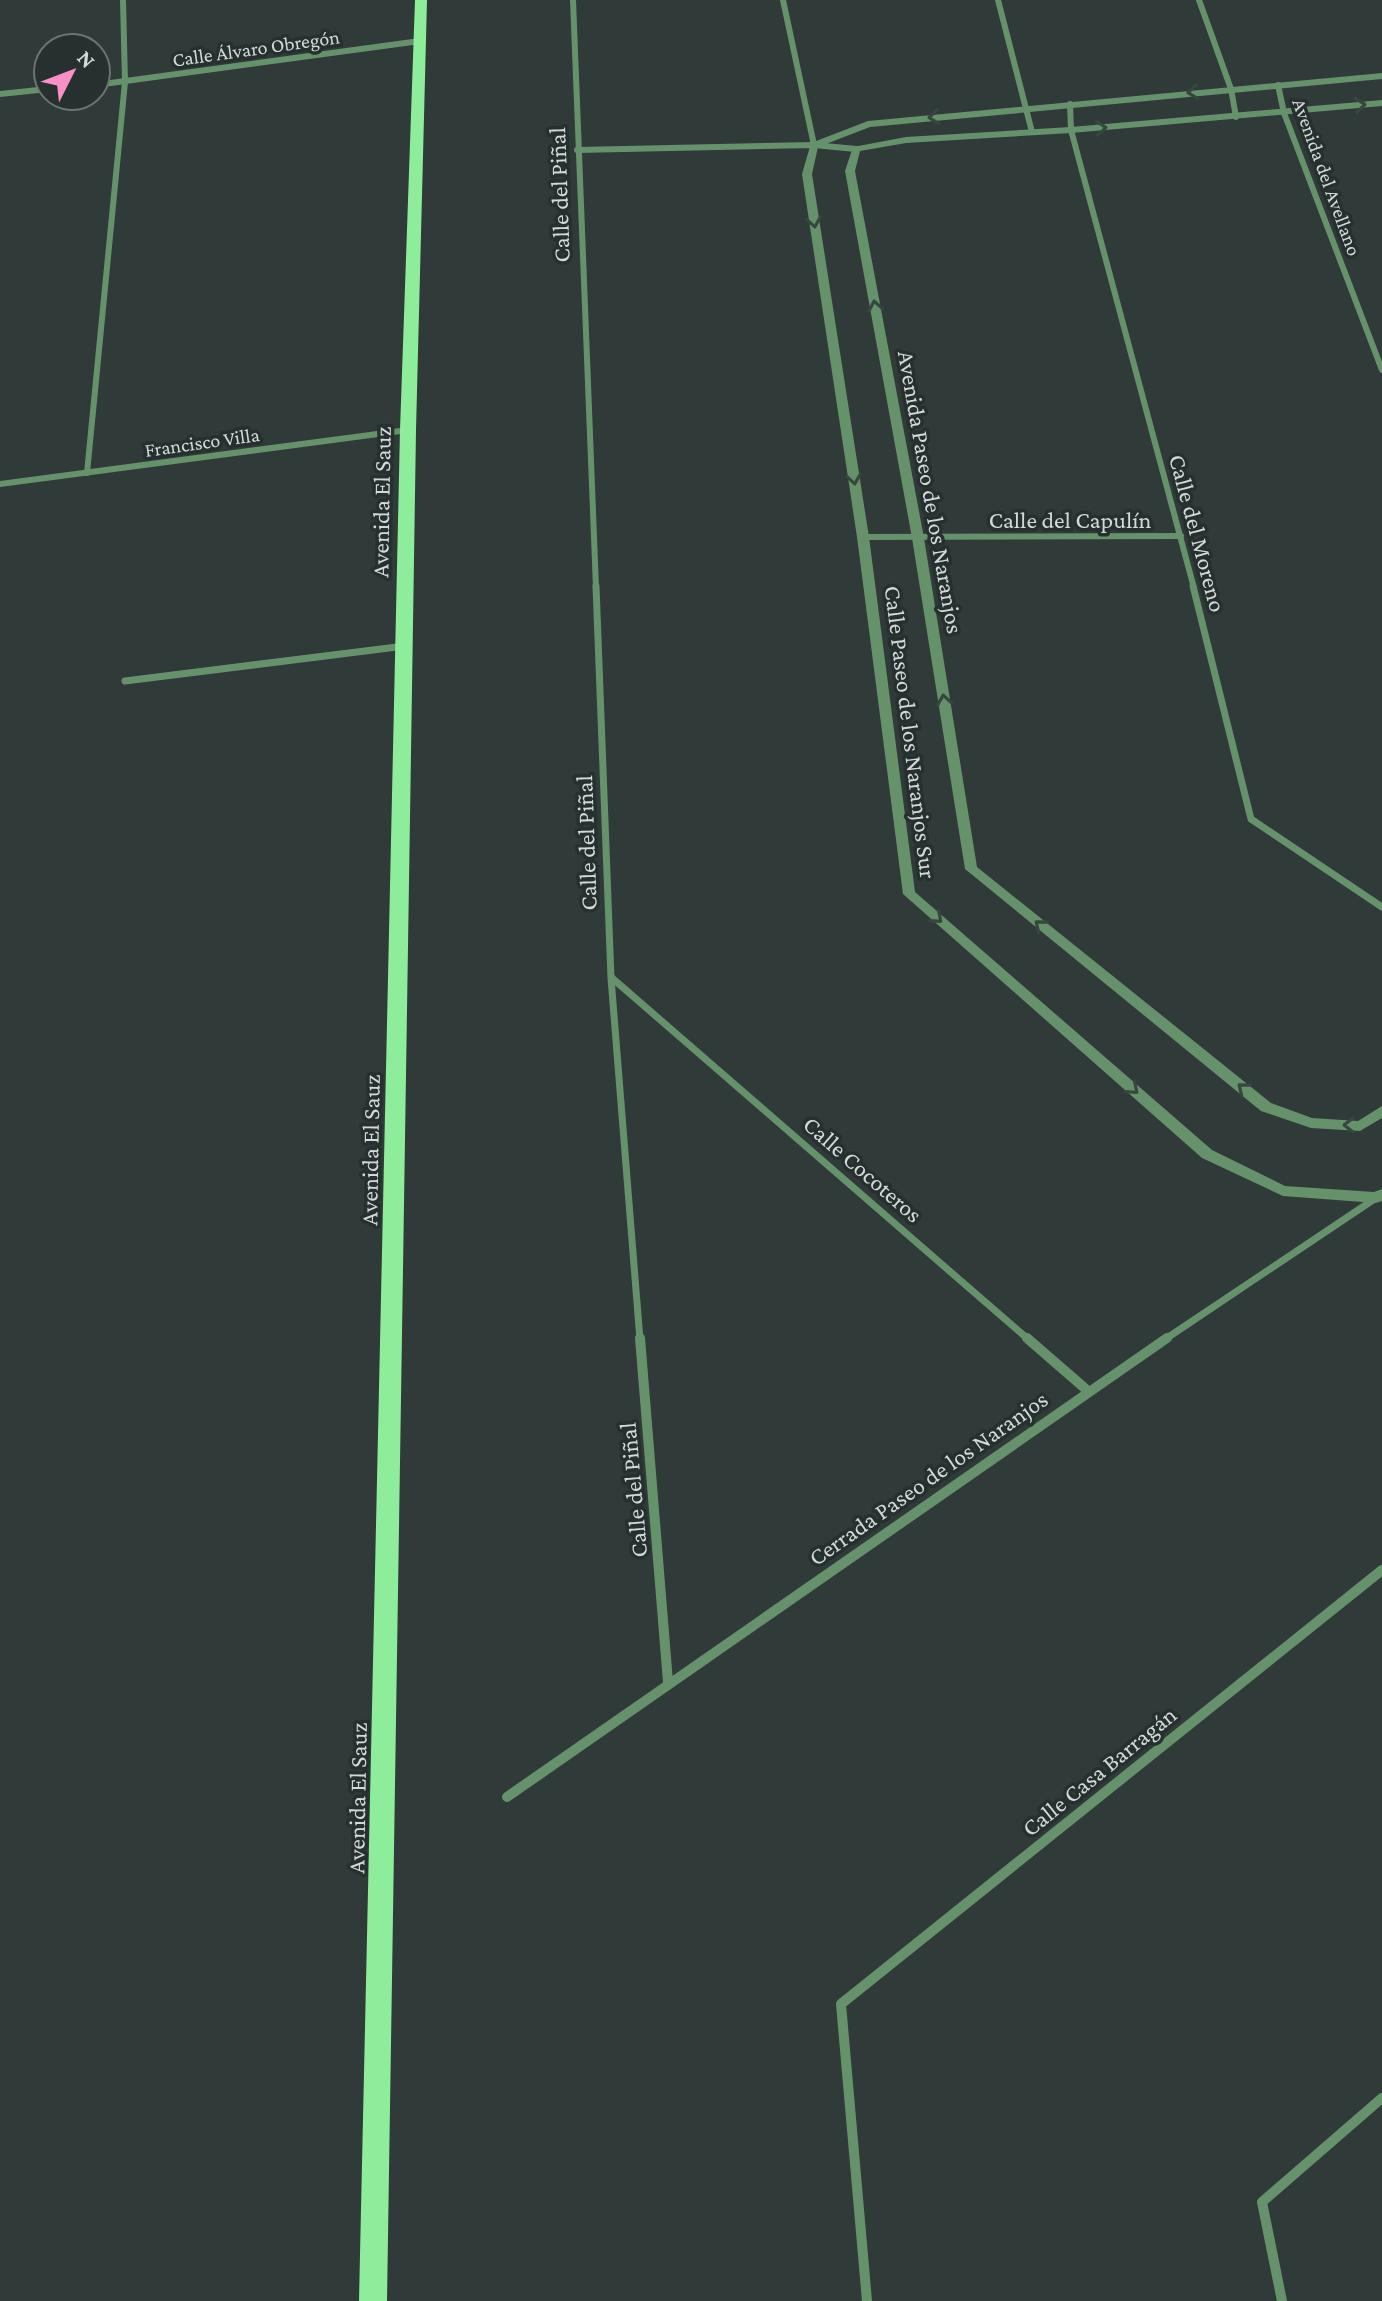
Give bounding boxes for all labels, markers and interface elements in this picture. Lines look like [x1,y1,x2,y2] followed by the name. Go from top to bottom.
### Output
[171,25,341,72] street label: Calle Álvaro Obregón
[32,32,112,112] north arrow
[72,45,101,73] text: N
[1186,84,1199,101] one-way arrow
[1288,95,1366,259] street label: Avenida del Avellano
[1354,97,1367,114] one-way arrow
[927,109,940,126] one-way arrow
[1095,120,1108,137] one-way arrow
[543,127,575,263] street label: Calle del Piñal
[805,215,822,229] one-way arrow
[868,299,885,313] one-way arrow
[893,348,969,636] street label: Avenida Paseo de los Naranjos
[143,423,261,461] street label: Francisco Villa
[366,426,396,578] street label: Avenida El Sauz
[1164,451,1232,615] street label: Calle del Moreno
[845,472,862,486] one-way arrow
[989,506,1151,533] street label: Calle del Capulín
[880,584,942,880] street label: Calle Paseo de los Naranjos Sur
[936,693,953,707] one-way arrow
[570,775,602,911] street label: Calle del Piñal
[928,908,943,923] one-way arrow
[1035,920,1049,935] one-way arrow
[355,1074,385,1226] street label: Avenida El Sauz
[1124,1079,1139,1094] one-way arrow
[1238,1083,1252,1098] one-way arrow
[798,1110,928,1228] street label: Calle Cocoteros
[1342,1116,1354,1134] one-way arrow
[803,1385,1053,1571] street label: Cerrada Paseo de los Naranjos
[614,1421,652,1559] street label: Calle del Piñal
[1017,1701,1182,1841] street label: Calle Casa Barragán
[342,1722,372,1874] street label: Avenida El Sauz

